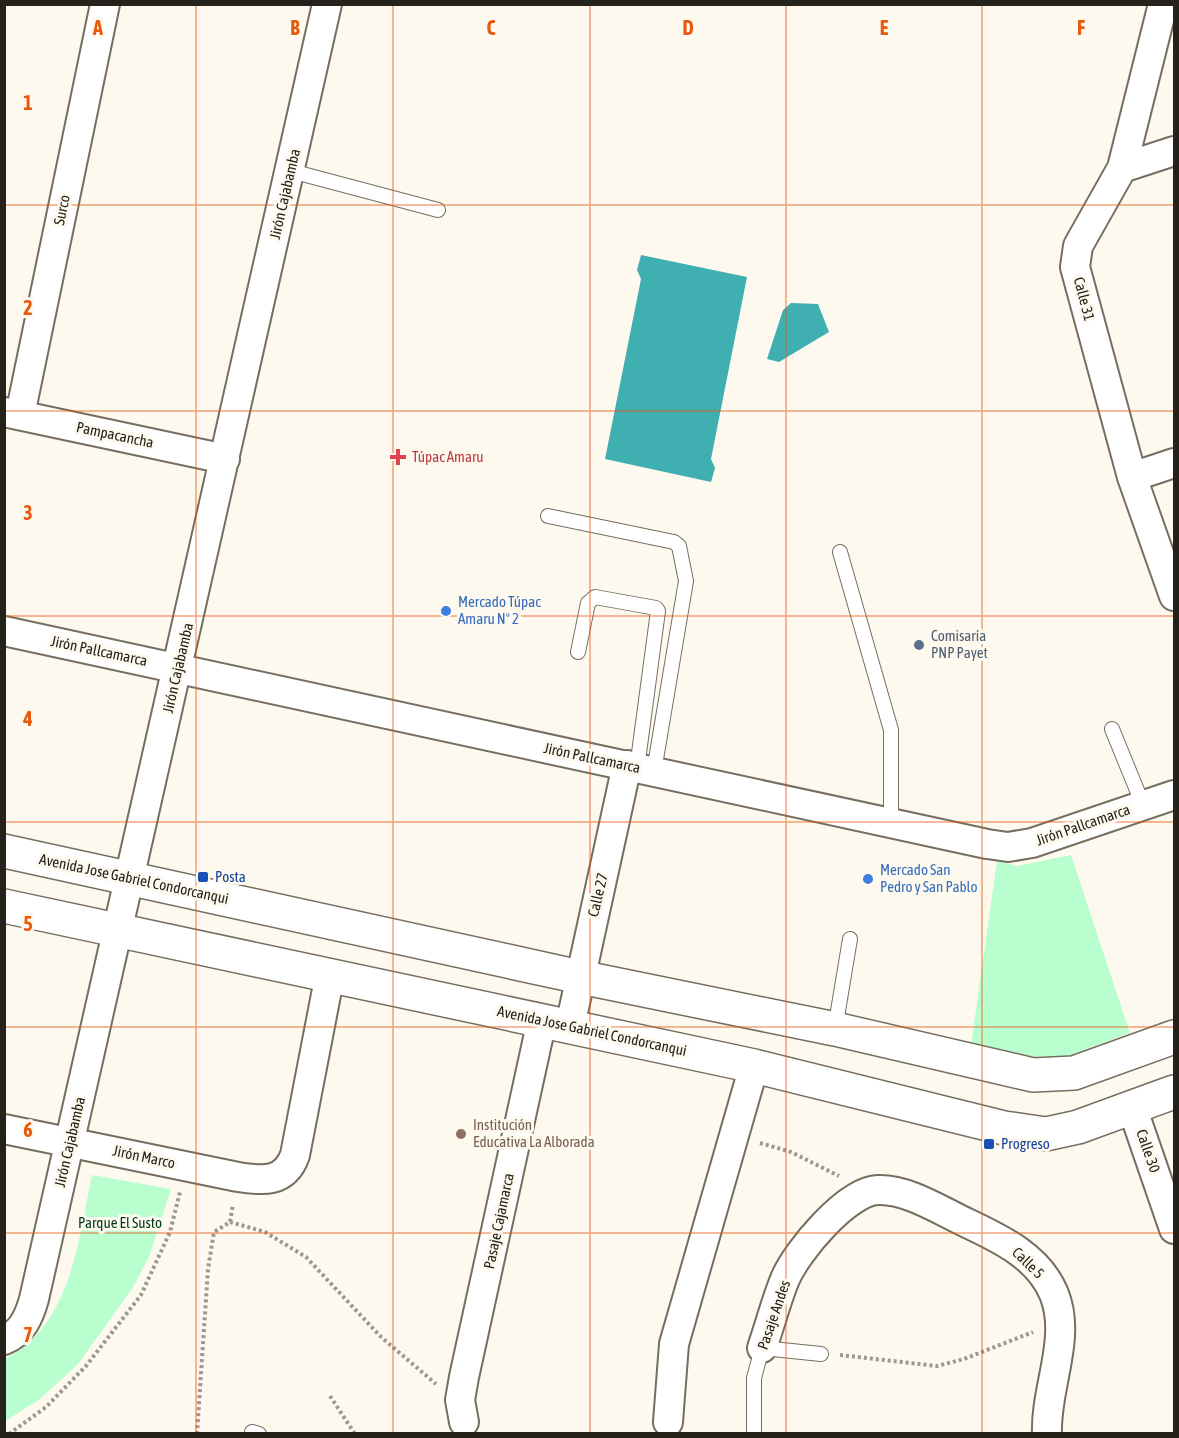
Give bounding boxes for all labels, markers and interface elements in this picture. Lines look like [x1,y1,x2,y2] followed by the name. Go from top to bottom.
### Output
[92,16,103,39] text: A
[290,16,300,39] text: B
[487,16,496,39] text: C
[682,16,694,39] text: D
[880,16,889,39] text: E
[1077,16,1085,39] text: F
[23,91,33,114] text: 1
[266,147,303,241] street label: Jirón Cajabamba
[50,193,73,227] street label: Surco
[1071,275,1098,323] street label: Calle 31
[23,296,33,319] text: 2
[75,418,155,451] street label: Pampacancha
[389,448,407,466] marker: Túpac Amaru
[412,448,484,465] place label: Túpac Amaru
[23,501,33,524] text: 3
[458,593,541,627] place label: Mercado Túpac Amaru N° 2
[439,604,453,618] marker: Mercado Túpac Amaru N° 2
[159,621,196,715] street label: Jirón Cajabamba
[931,627,988,661] place label: Comisaría PNP Payet
[49,632,149,669] street label: Jirón Pallcamarca
[912,638,926,652] marker: Comisaría PNP Payet
[22,707,33,730] text: 4
[542,739,642,776] street label: Jirón Pallcamarca
[1034,801,1132,849] street label: Jirón Pallcamarca
[38,850,230,907] street label: Avenida Jose Gabriel Condorcanqui
[880,861,977,895] place label: Mercado San Pedro y San Pablo
[215,868,246,885] place label: Posta
[196,870,210,884] marker: Posta
[584,871,611,918] street label: Calle 27
[861,872,875,886] marker: Mercado San Pedro y San Pablo
[23,912,33,935] text: 5
[496,1002,688,1059] street label: Avenida Jose Gabriel Condorcanqui
[51,1095,88,1189] street label: Jirón Cajabamba
[473,1116,595,1150] place label: Institución Educativa La Alborada
[23,1118,33,1141] text: 6
[454,1127,468,1141] marker: Institución Educativa La Alborada
[1133,1127,1164,1175] street label: Calle 30
[1001,1135,1050,1152] place label: Progreso
[982,1137,996,1151] marker: Progreso
[111,1142,177,1171] street label: Jirón Marco
[480,1171,517,1270] street label: Pasaje Cajamarca
[78,1214,162,1231] park label: Parque El Susto
[1009,1244,1048,1282] street label: Calle 5
[754,1278,793,1352] street label: Pasaje Andes
[23,1323,33,1346] text: 7

